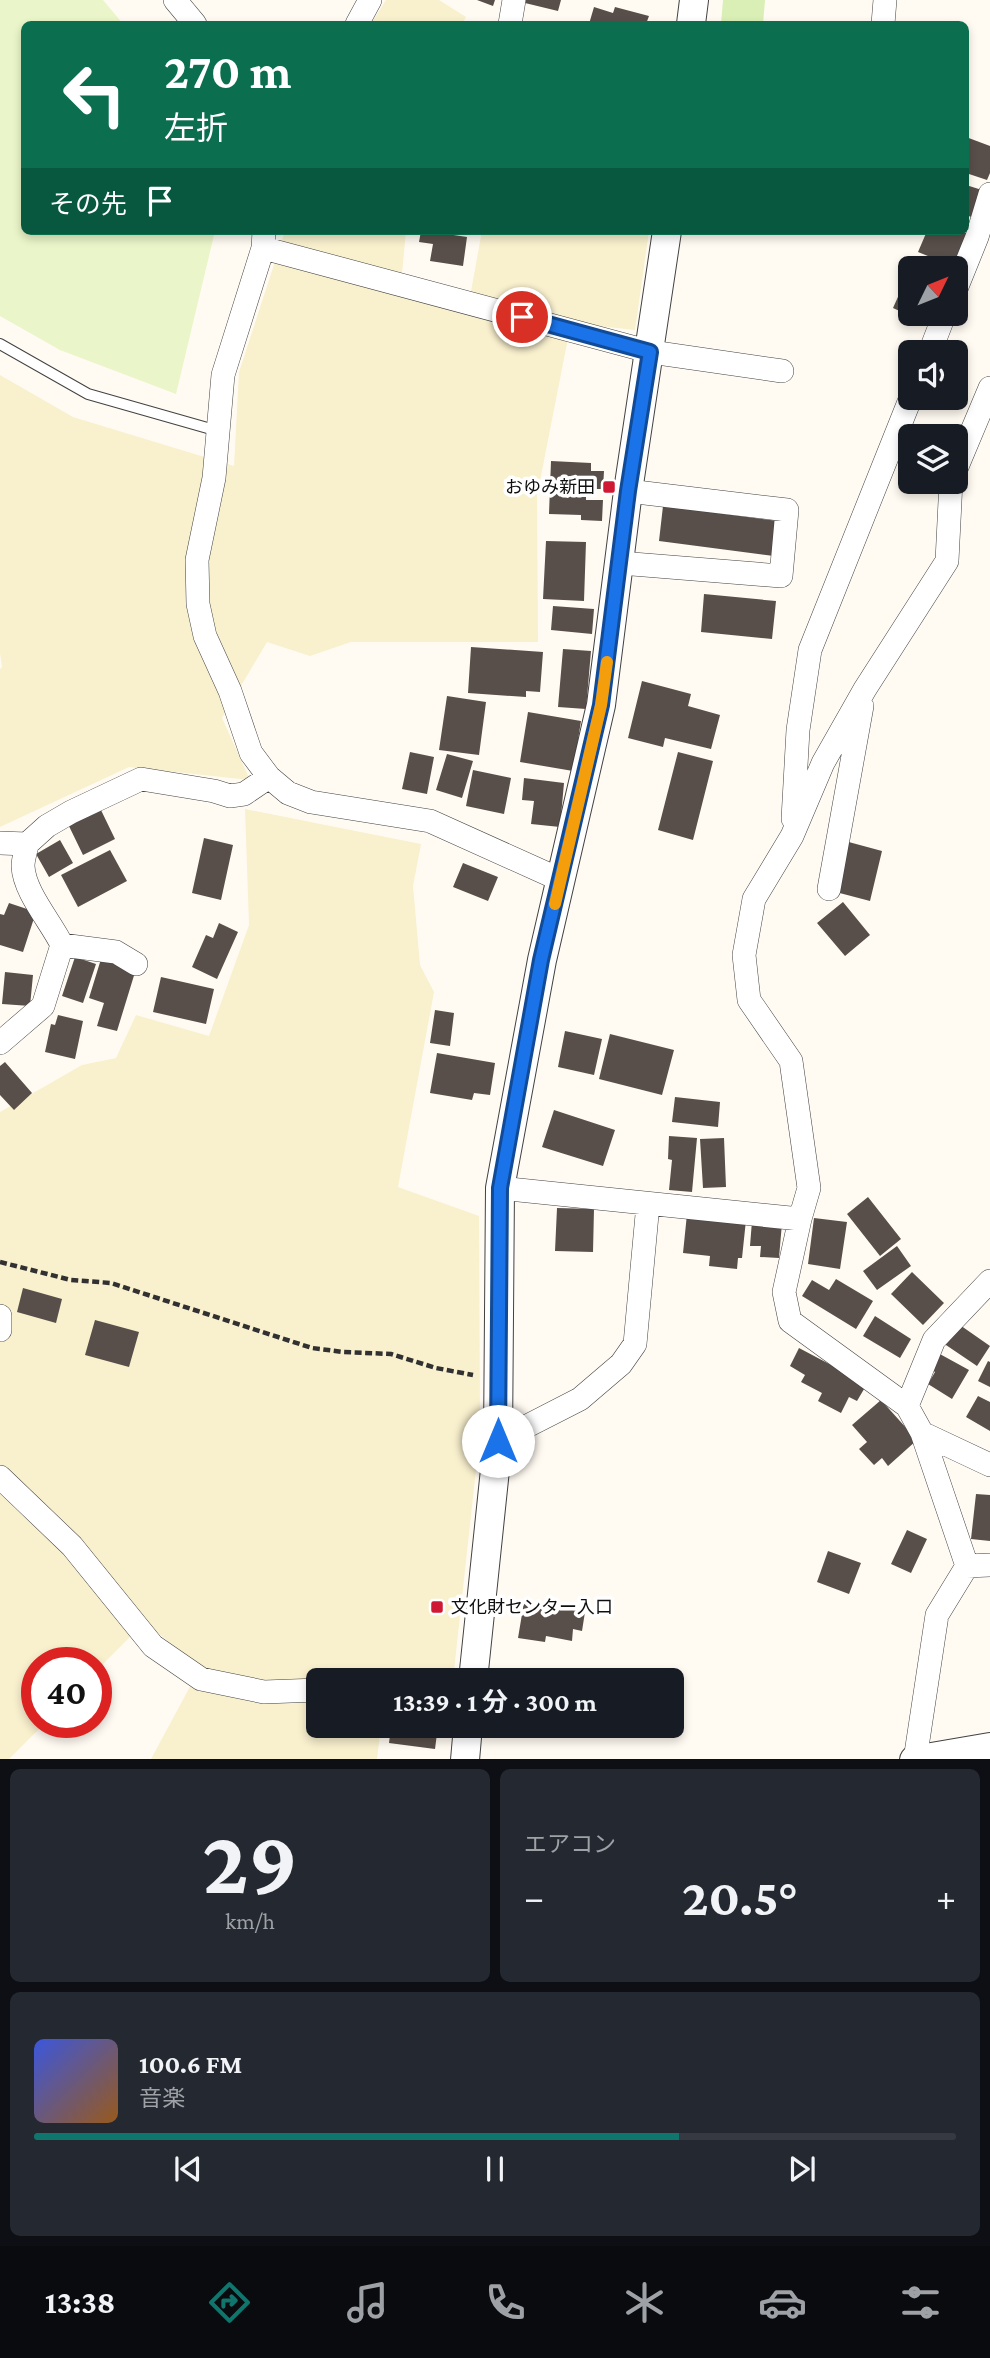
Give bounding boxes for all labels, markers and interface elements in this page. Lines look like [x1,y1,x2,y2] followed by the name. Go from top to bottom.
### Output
[164,44,292,99] text: 270 m
[49,49,140,140] icon: left
[164,110,228,146] text: 左折
[141,182,179,220] icon: arrive
[49,190,127,219] text: その先
[898,256,968,326] north arrow
[898,256,968,494] map controls
[492,287,552,347] pin
[503,298,541,336] icon: arrive
[898,340,968,410] button: sound
[898,424,968,494] button: layers
[505,477,595,497] place label: おゆみ新田
[601,479,617,495] marker: おゆみ新田
[461,1404,535,1478] position arrow
[451,1597,613,1617] place label: 文化財センター入口
[429,1599,445,1615] marker: 文化財センター入口
[21,1647,112,1738] speed limit sign: 40
[393,1688,597,1717] text: 13:39 · 1 分 · 300 m
[202,1811,298,1913] text: 29
[524,1831,616,1857] text: エアコン
[682,1868,798,1926] text: 20.5°
[524,1876,544,1918] text: −
[936,1876,956,1918] text: +
[225,1908,275,1934] text: km/h
[139,2050,242,2079] text: 100.6 FM
[139,2085,185,2111] text: 音楽
[169,2150,207,2188] icon: previous
[476,2150,514,2188] icon: pause
[783,2150,821,2188] icon: next
[205,2278,254,2327] icon: directions
[343,2278,392,2327] icon: music
[481,2278,530,2327] icon: phone
[620,2278,669,2327] icon: climate
[758,2278,807,2327] icon: car
[896,2278,945,2327] icon: filters
[45,2284,115,2320] text: 13:38

